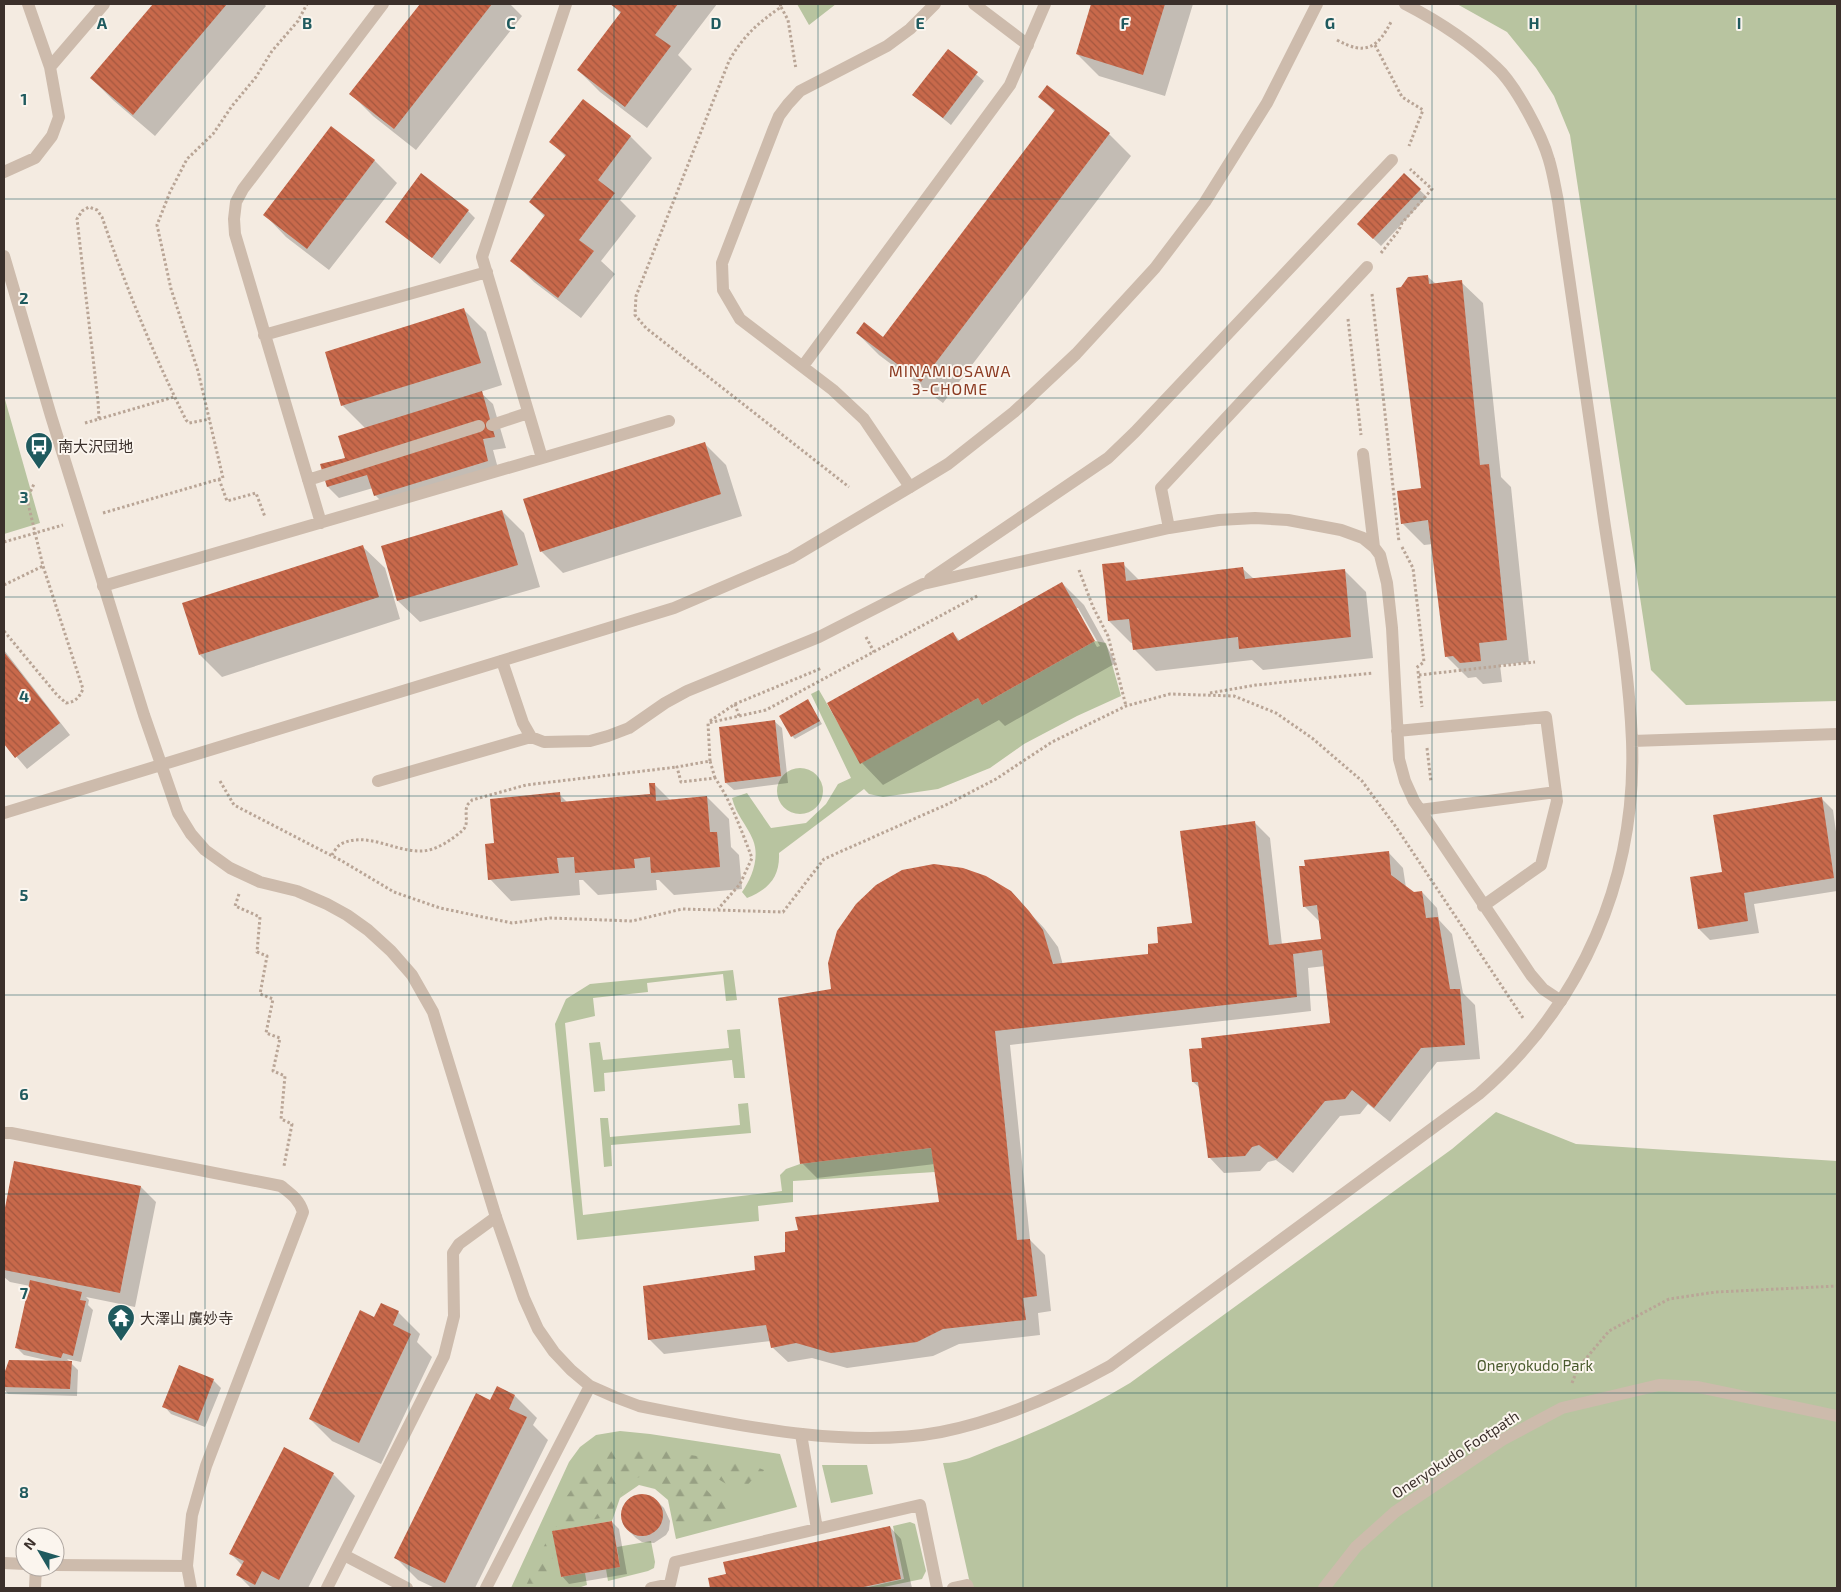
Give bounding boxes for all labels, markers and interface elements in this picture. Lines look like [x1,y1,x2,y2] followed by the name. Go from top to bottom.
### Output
[97,13,108,32] text: A
[302,13,312,32] text: B
[506,13,516,32] text: C
[711,13,722,32] text: D
[915,13,925,32] text: E
[1121,13,1130,32] text: F
[1325,13,1335,32] text: G
[1528,13,1540,32] text: H
[1737,13,1741,32] text: I
[21,89,27,108] text: 1
[19,288,29,307] text: 2
[889,361,1011,398] district label: MINAMIOSAWA 3-CHOME
[24,431,54,470] bus stop icon: 南大沢団地
[58,437,133,455] place label: 南大沢団地
[19,487,29,506] text: 3
[19,686,29,705] text: 4
[20,885,29,904] text: 5
[19,1084,29,1103] text: 6
[20,1283,29,1302] text: 7
[106,1303,136,1342] temple icon: 大澤山 廣妙寺
[140,1309,233,1327] place label: 大澤山 廣妙寺
[1477,1356,1594,1374] park label: Oneryokudo Park
[1388,1406,1522,1502] street label: Oneryokudo Footpath
[19,1482,29,1501] text: 8
[15,1527,65,1577] north arrow
[20,1534,39,1553] text: N

